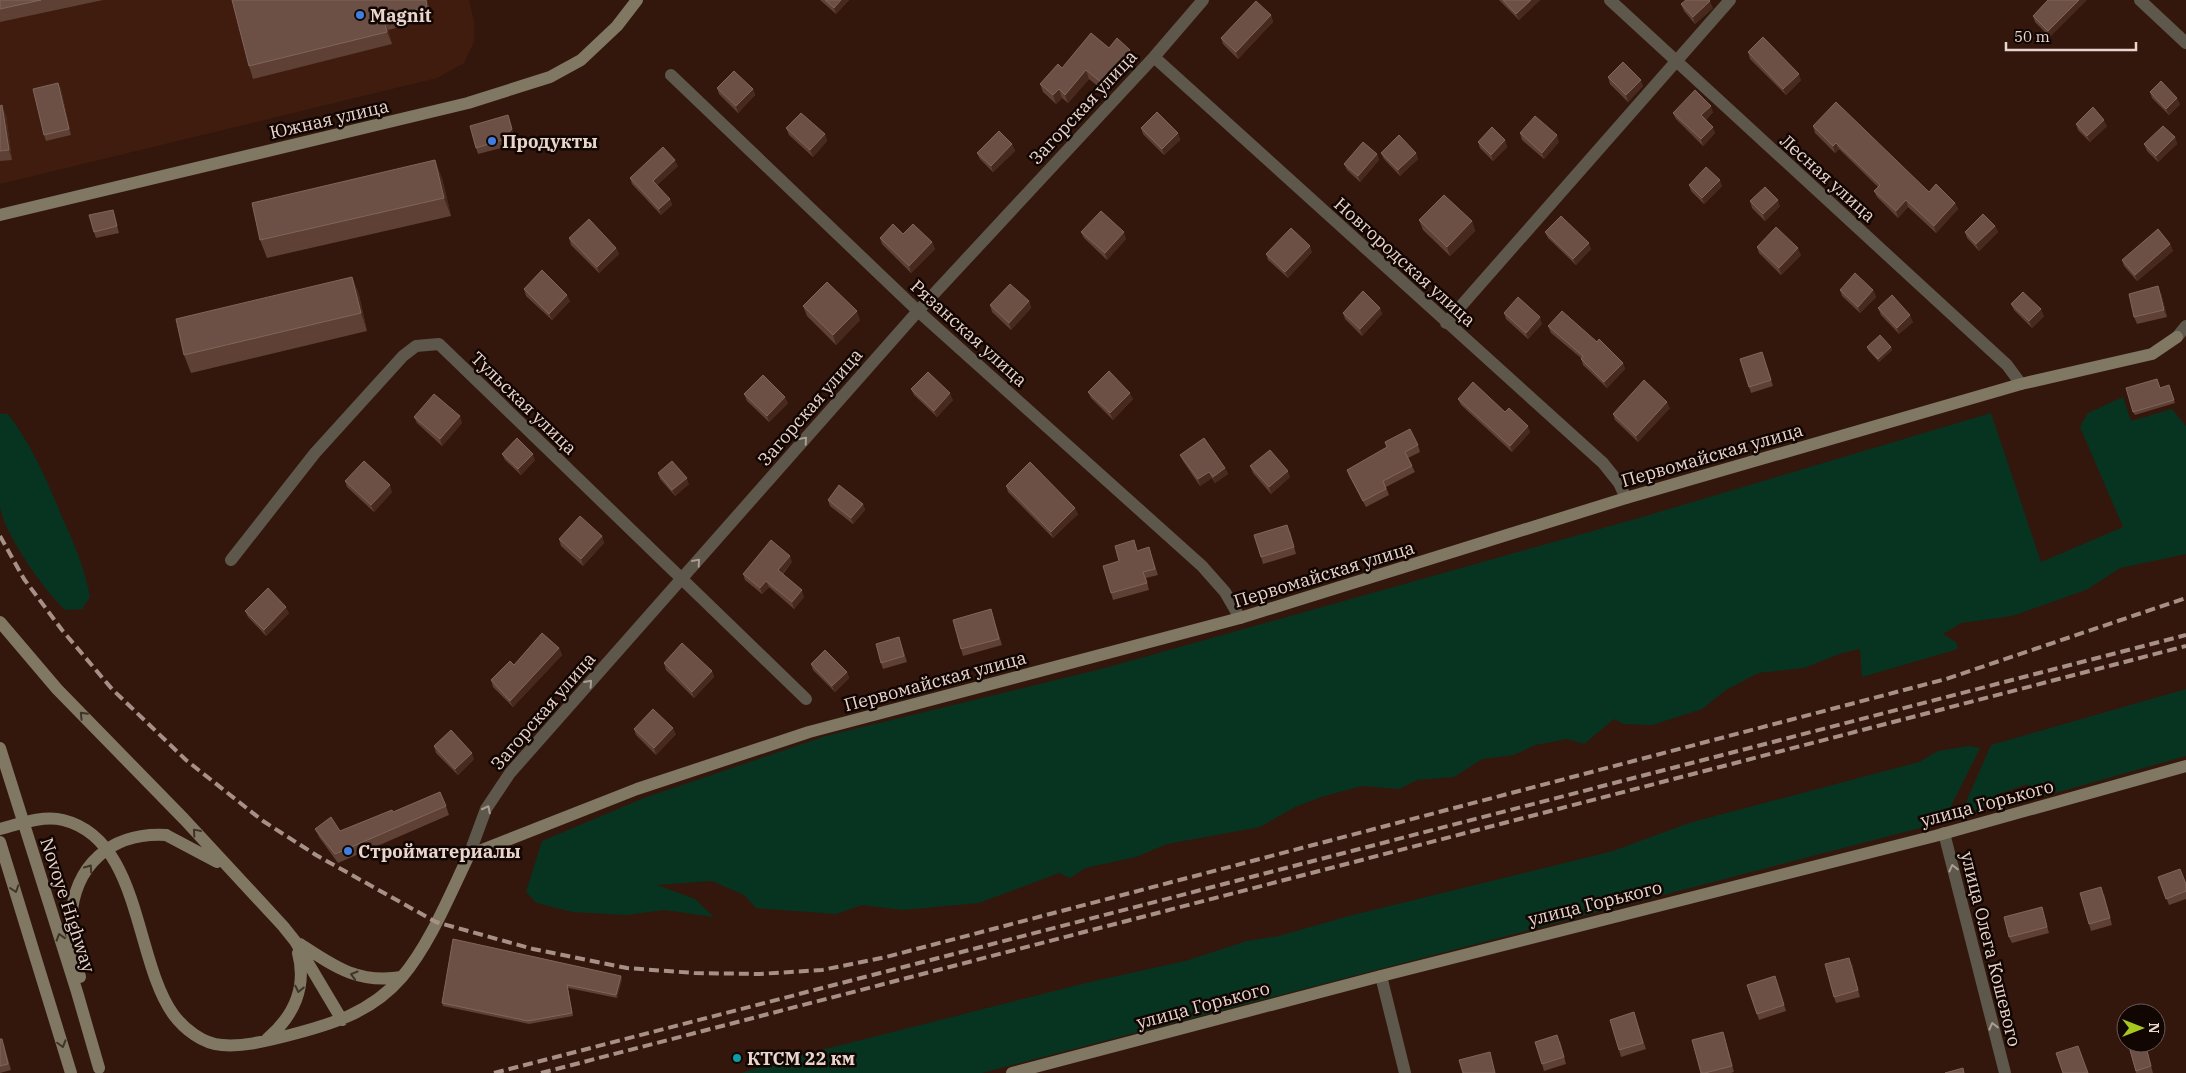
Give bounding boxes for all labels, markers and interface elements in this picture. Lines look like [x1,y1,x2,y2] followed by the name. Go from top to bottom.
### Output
[370,4,432,27] place label: Magnit
[354,9,366,21] marker: Magnit
[2006,20,2136,52] scale bar
[2014,27,2050,46] text: 50 m
[1024,45,1142,169] street label: Загорская улица
[267,94,391,144] street label: Южная улица
[1775,129,1881,227] street label: Лесная улица
[502,130,598,153] place label: Продукты
[486,135,498,147] marker: Продукты
[1329,192,1481,332] street label: Новгородская улица
[906,275,1032,392] street label: Рязанская улица
[753,343,867,470] street label: Загорская улица
[466,346,582,460] street label: Тульская улица
[1619,418,1806,492] street label: Первомайская улица
[798,436,807,445] one-way arrow
[1231,535,1417,612] street label: Первомайская улица
[691,558,700,567] one-way arrow
[841,646,1029,716] street label: Первомайская улица
[486,647,600,774] street label: Загорская улица
[583,680,592,689] one-way arrow
[79,712,88,721] one-way arrow
[1918,774,2056,832] street label: улица Горького
[481,805,491,814] one-way arrow
[193,829,201,838] one-way arrow
[35,835,101,976] street label: Novoye Highway
[358,840,521,863] place label: Стройматериалы
[342,845,354,857] marker: Стройматериалы
[1956,849,2026,1049] street label: улица Олега Кошевого
[83,864,92,874] one-way arrow
[1948,864,1959,873] one-way arrow
[1526,875,1664,931] street label: улица Горького
[9,884,19,892] one-way arrow
[56,933,66,942] one-way arrow
[351,970,359,980] one-way arrow
[1134,976,1272,1034] street label: улица Горького
[294,984,305,993] one-way arrow
[2116,1003,2166,1053] north arrow
[1988,1021,1999,1030] one-way arrow
[2145,1022,2163,1034] text: N
[57,1040,67,1048] one-way arrow
[747,1047,855,1070] place label: КТСМ 22 км
[731,1052,743,1064] marker: КТСМ 22 км

